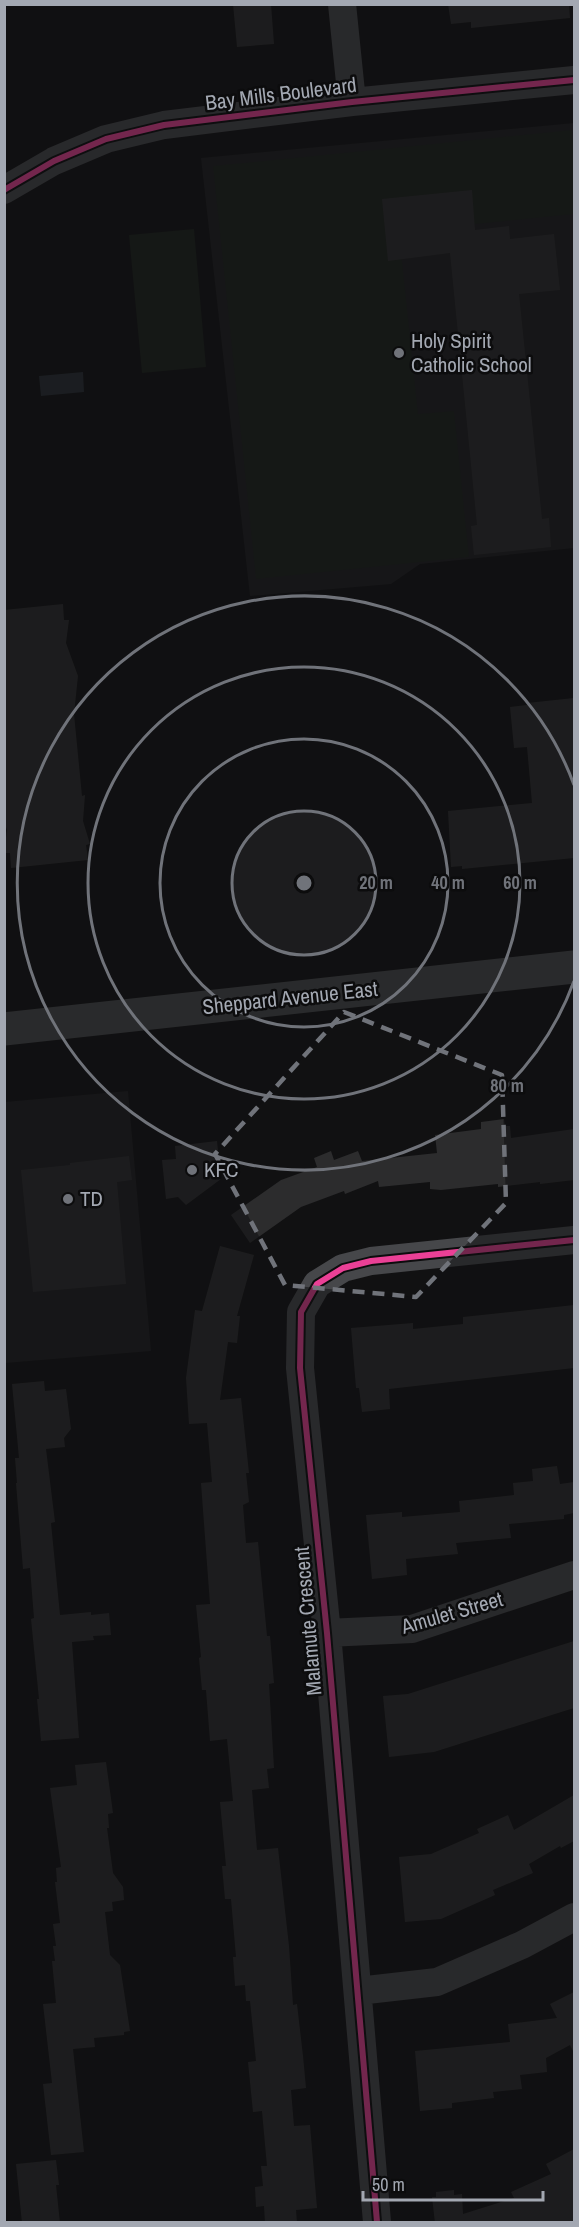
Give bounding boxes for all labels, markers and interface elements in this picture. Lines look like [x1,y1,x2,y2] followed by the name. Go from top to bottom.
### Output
[204,70,358,117] street label: Bay Mills Boulevard
[411,326,532,379] place label: Holy Spirit Catholic School
[392,346,406,360] marker: Holy Spirit Catholic School
[359,870,393,895] text: 20 m
[431,870,465,895] text: 40 m
[503,870,537,895] text: 60 m
[294,873,314,893] centre of rings
[201,974,379,1021] street label: Sheppard Avenue East
[490,1073,524,1098] text: 80 m
[204,1155,238,1184] place label: KFC
[185,1163,199,1177] marker: KFC
[80,1184,103,1213] place label: TD
[61,1192,75,1206] marker: TD
[287,1545,328,1697] street label: Malamute Crescent
[397,1584,506,1641] street label: Amulet Street
[363,2164,543,2202] scale bar
[372,2172,405,2197] text: 50 m

